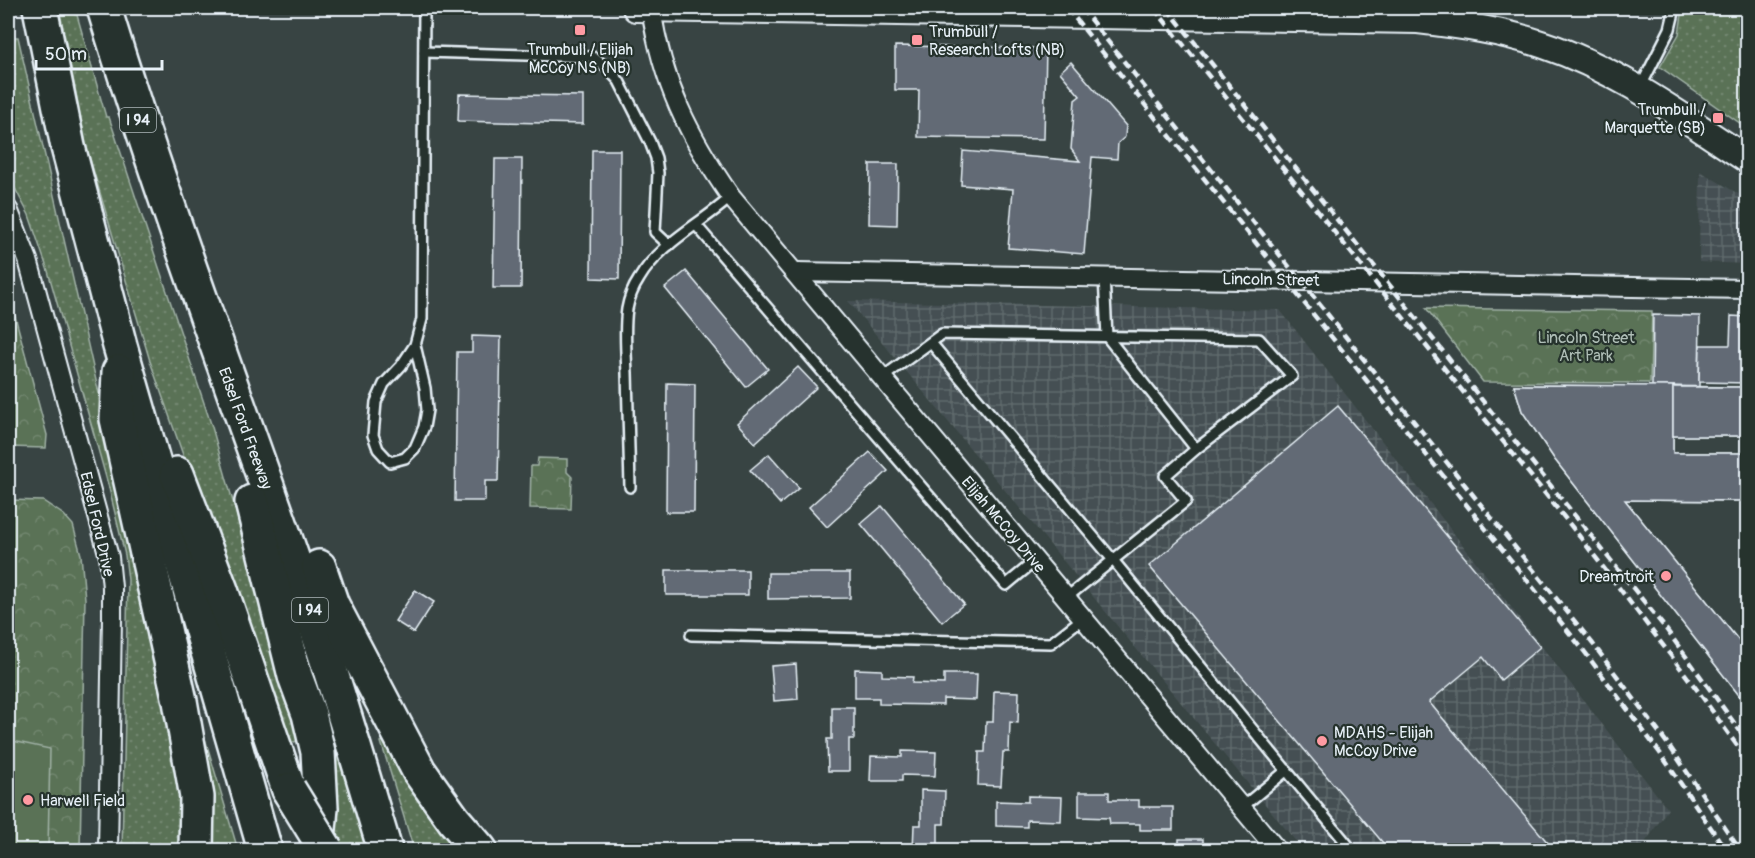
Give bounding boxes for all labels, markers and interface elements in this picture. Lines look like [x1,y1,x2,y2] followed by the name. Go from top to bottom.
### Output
[929,22,1065,60] place label: Trumbull / Research Lofts (NB)
[573,23,587,37] marker: Trumbull / Elijah McCoy NS (NB)
[36,33,162,71] scale bar
[910,33,924,47] marker: Trumbull / Research Lofts (NB)
[527,40,633,78] place label: Trumbull / Elijah McCoy NS (NB)
[45,43,87,66] text: 50 m
[1605,100,1706,138] place label: Trumbull / Marquette (SB)
[120,108,156,132] road number: I 94
[1711,111,1725,125] marker: Trumbull / Marquette (SB)
[1222,269,1320,291] street label: Lincoln Street
[1537,328,1635,366] park label: Lincoln Street Art Park
[214,365,276,492] street label: Edsel Ford Freeway
[75,470,119,579] street label: Edsel Ford Drive
[957,472,1050,577] street label: Elijah McCoy Drive
[1579,567,1655,587] place label: Dreamtroit
[1659,569,1673,583] marker: Dreamtroit
[292,598,328,622] road number: I 94
[1334,723,1433,761] place label: MDAHS - Elijah McCoy Drive
[1315,734,1329,748] marker: MDAHS - Elijah McCoy Drive
[40,791,125,811] place label: Harwell Field
[21,793,35,807] marker: Harwell Field

